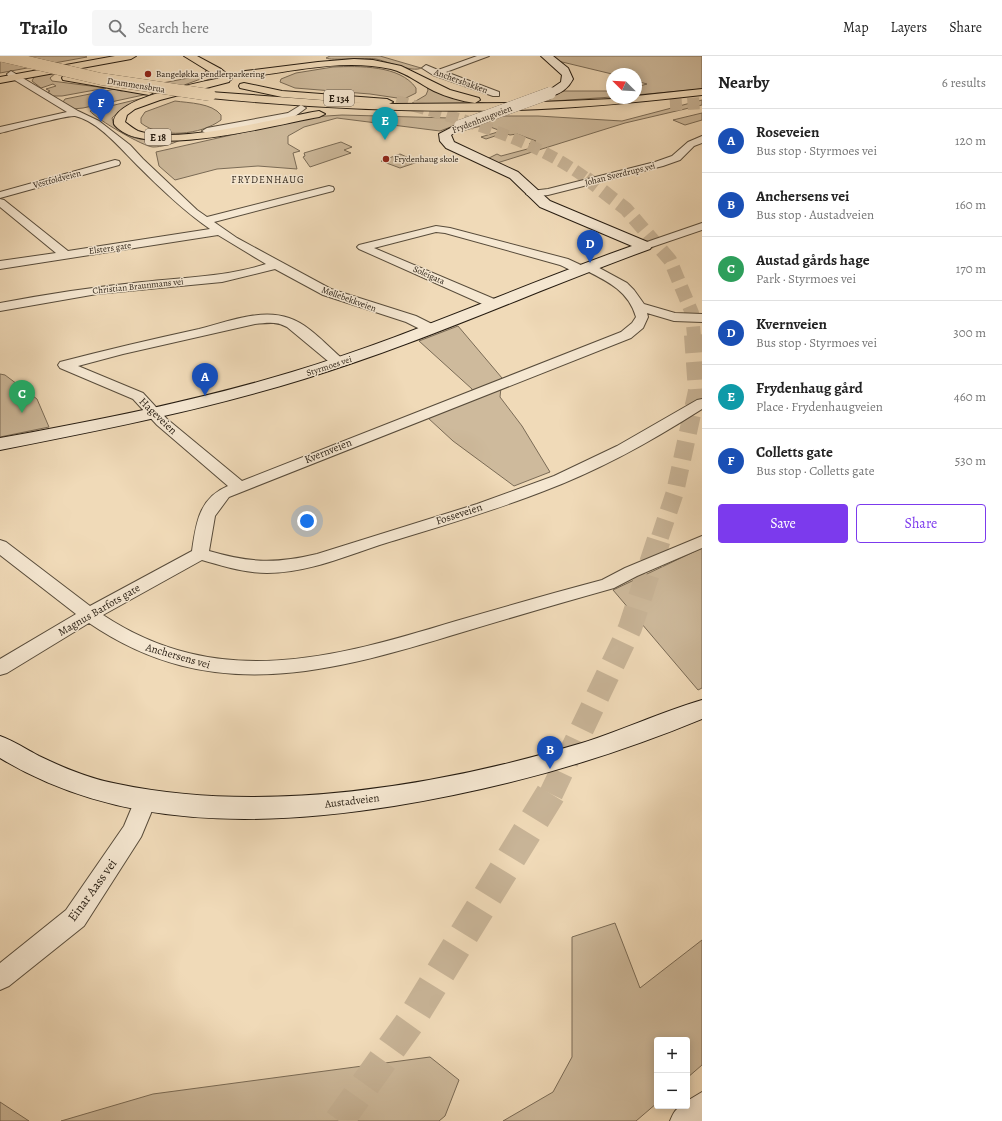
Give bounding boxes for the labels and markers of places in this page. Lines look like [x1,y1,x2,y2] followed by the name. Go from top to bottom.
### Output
[156,68,265,80] place label: Bangeløkka pendlerparkering
[143,69,153,79] marker: Bangeløkka pendlerparkering
[88,89,114,122] pin: F
[372,107,398,140] pin: E
[394,153,458,165] place label: Frydenhaug skole
[381,154,391,164] marker: Frydenhaug skole
[577,230,603,263] pin: D
[192,363,218,396] pin: A
[9,380,35,413] pin: C
[537,736,563,769] pin: B

